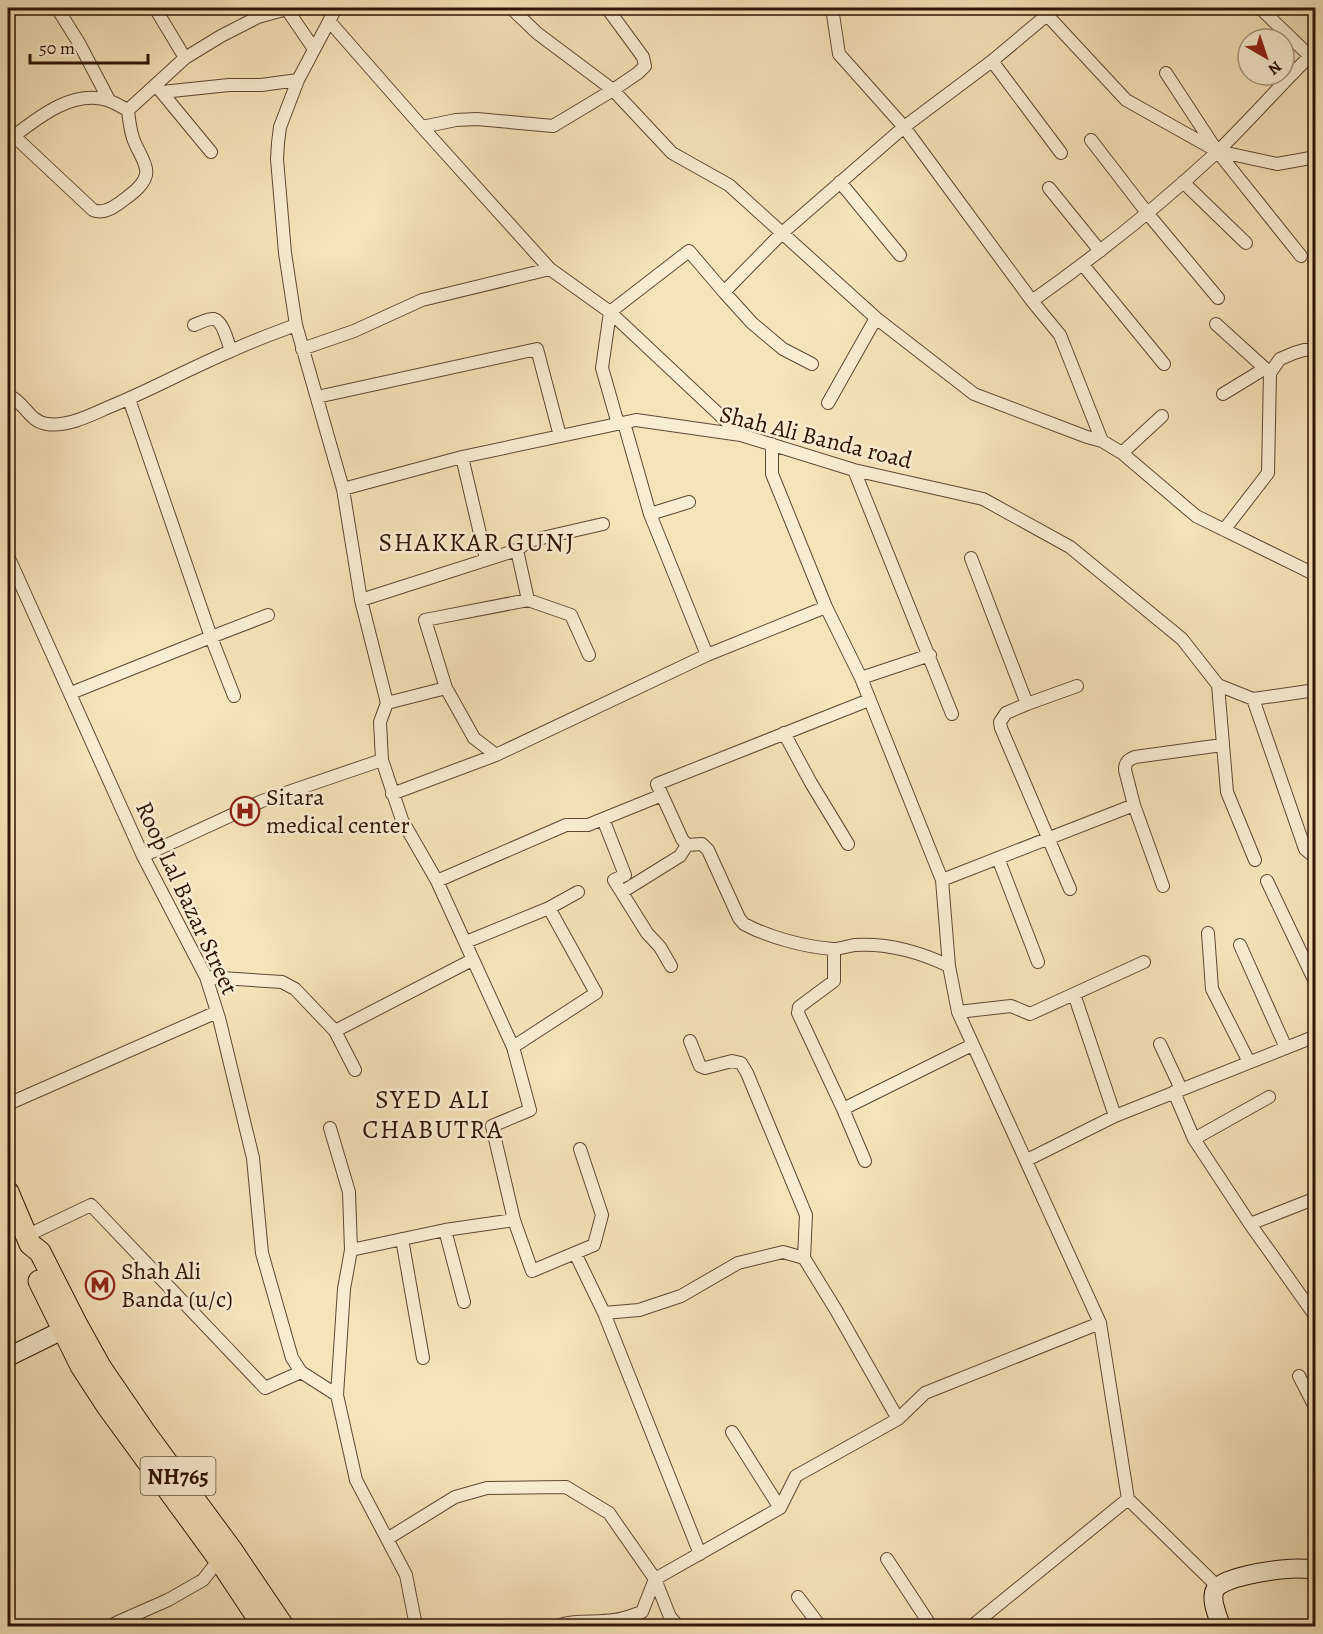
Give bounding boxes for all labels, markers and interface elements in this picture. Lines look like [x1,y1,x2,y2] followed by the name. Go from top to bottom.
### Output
[30,27,148,65] scale bar
[1236,27,1296,87] north arrow
[39,36,75,60] text: 50 m
[1263,56,1286,80] text: N
[716,398,916,476] street label: Shah Ali Banda road
[378,525,576,560] district label: SHAKKAR GUNJ
[266,781,410,841] place label: Sitara medical center
[229,795,261,827] hospital icon: Sitara medical center
[128,796,246,1000] street label: Roop Lal Bazar Street
[362,1082,504,1147] district label: SYED ALI CHABUTRA
[121,1255,233,1315] place label: Shah Ali Banda (u/c)
[84,1269,116,1301] metro station icon: Shah Ali Banda (u/c)
[140,1457,216,1495] road number: NH765

